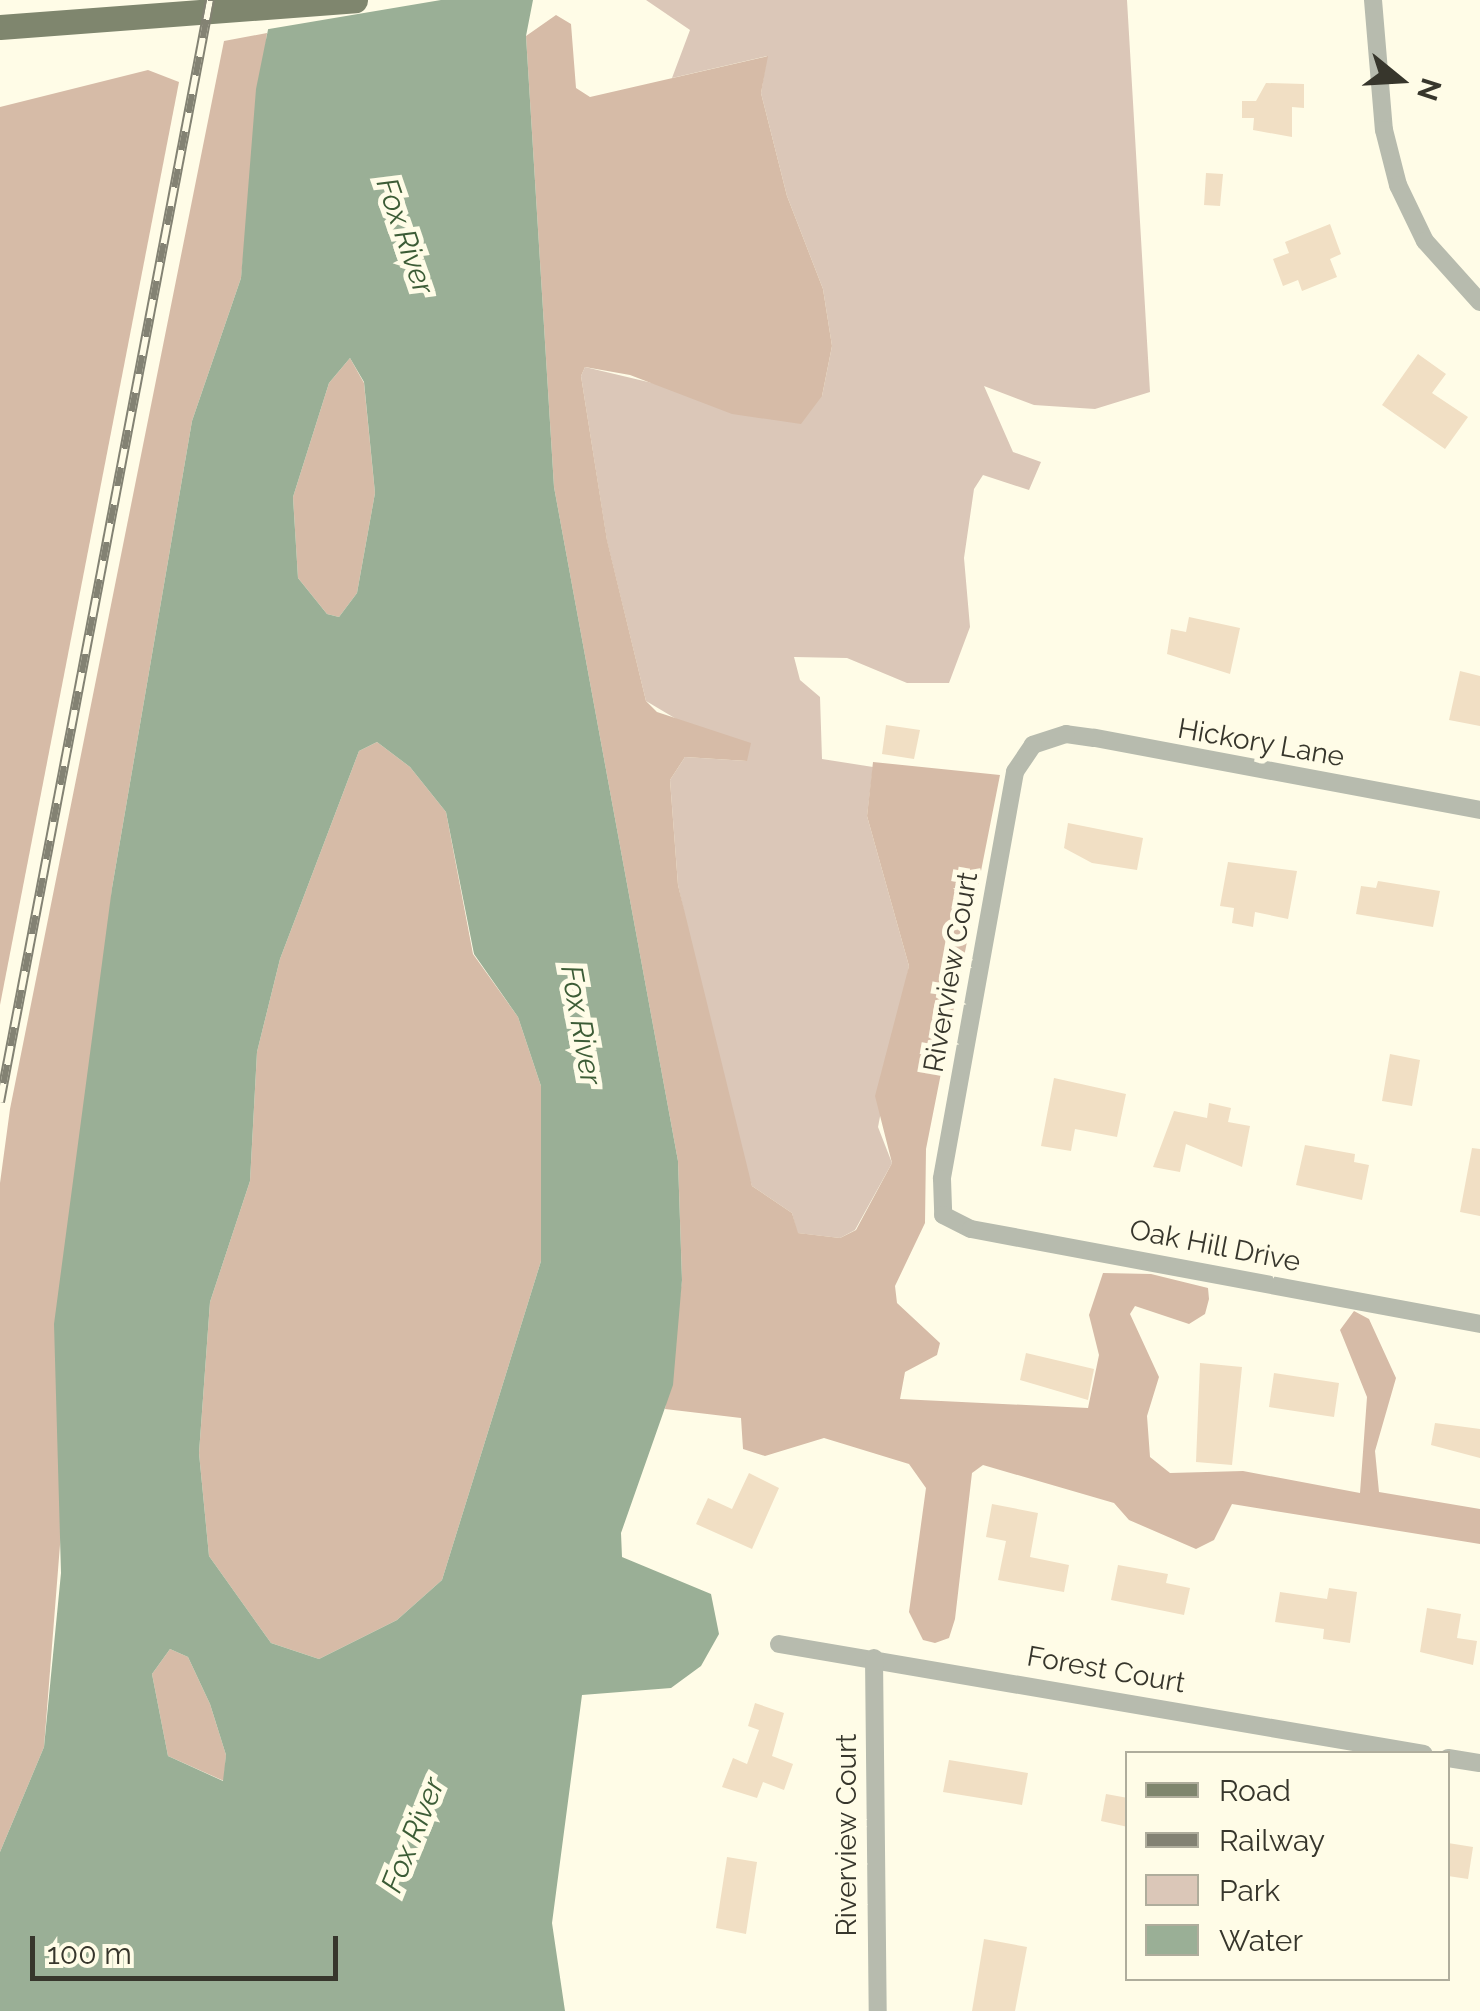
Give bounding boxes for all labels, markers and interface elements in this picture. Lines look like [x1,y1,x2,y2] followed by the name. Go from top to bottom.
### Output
[1350,30,1450,130] north arrow
[1410,74,1448,105] text: N
[368,173,442,299] water label: Fox River
[1175,712,1347,774] street label: Hickory Lane
[917,869,985,1075] street label: Riverview Court
[553,963,609,1087] water label: Fox River
[1126,1213,1304,1279] street label: Oak Hill Drive
[1024,1640,1188,1700] street label: Forest Court
[830,1733,864,1937] street label: Riverview Court
[1125,1751,1450,1981] legend
[374,1772,452,1898] water label: Fox River
[1219,1773,1291,1808] text: Road
[1219,1823,1325,1858] text: Railway
[1219,1873,1280,1908] text: Park
[35,1916,342,1978] scale bar
[1219,1923,1303,1958] text: Water
[47,1936,132,1971] text: 100 m

